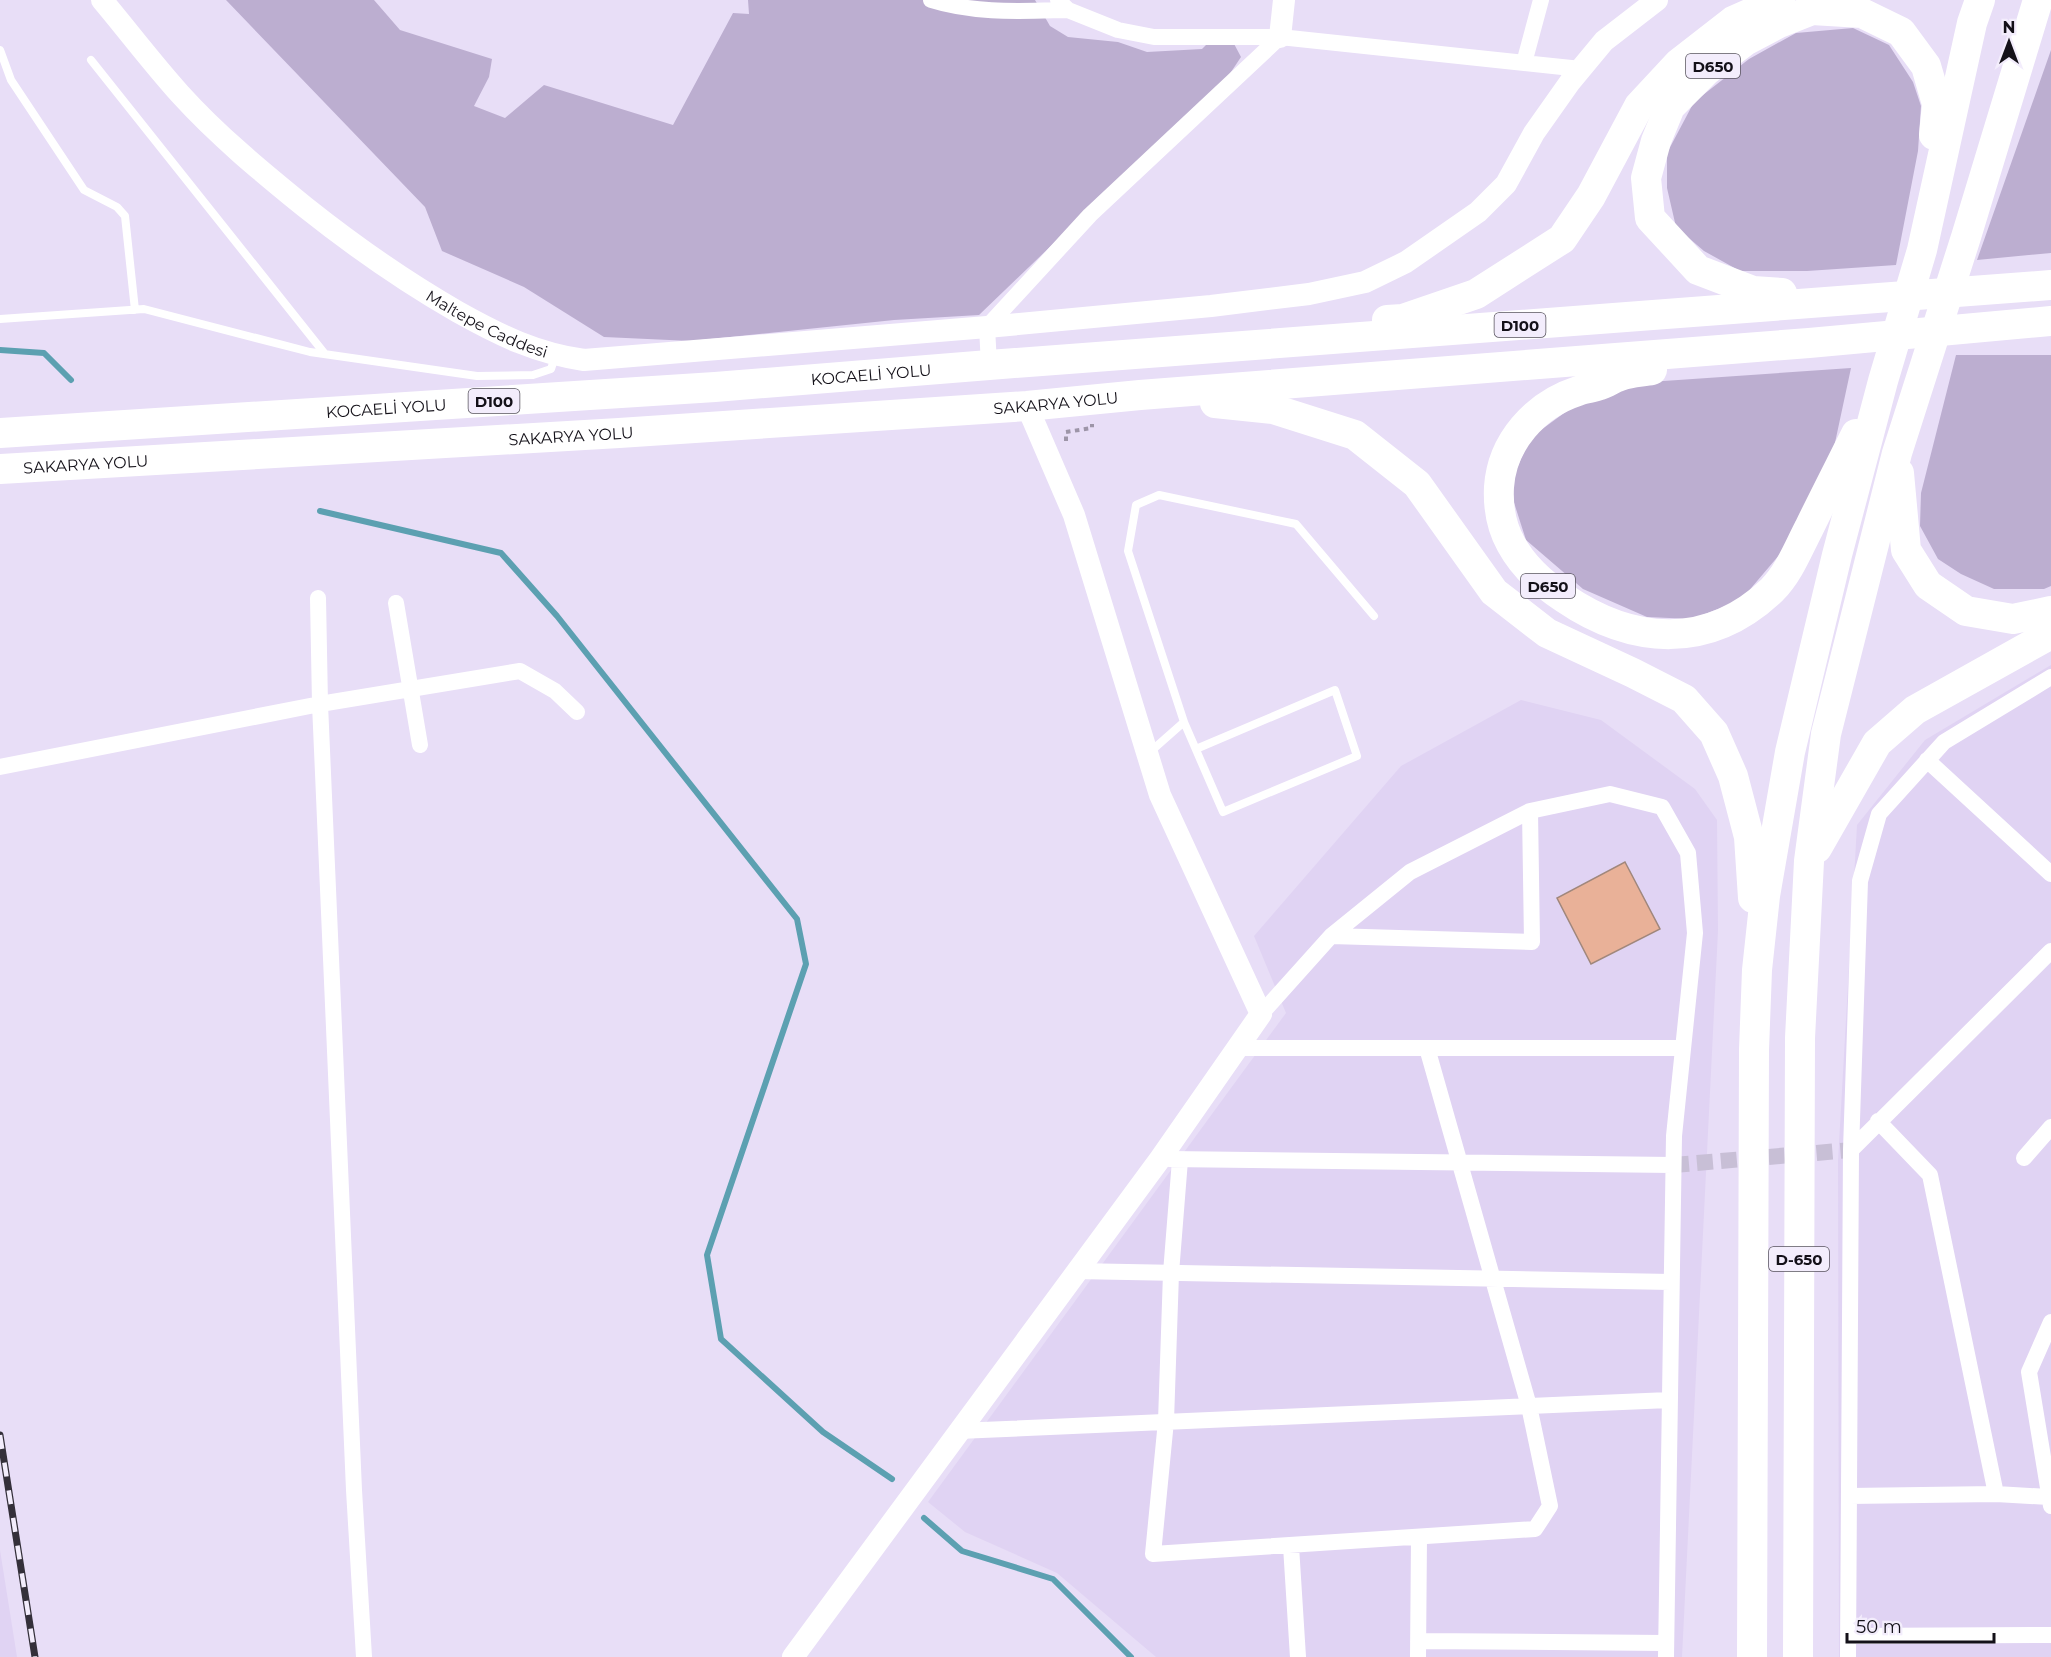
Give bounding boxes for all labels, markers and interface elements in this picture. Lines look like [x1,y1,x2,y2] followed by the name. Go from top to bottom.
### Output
[1979,12,2039,72] north arrow
[2003,18,2015,37] text: N
[1686,54,1740,78] road number: D650
[423,286,550,361] street label: Maltepe Caddesi
[1494,313,1546,337] road number: D100
[810,360,932,389] street label: KOCAELİ YOLU
[993,388,1119,418] street label: SAKARYA YOLU
[468,389,520,413] road number: D100
[325,395,447,422] street label: KOCAELİ YOLU
[508,423,634,449] street label: SAKARYA YOLU
[23,451,149,477] street label: SAKARYA YOLU
[1521,574,1575,598] road number: D650
[1769,1247,1829,1271] road number: D-650
[1847,1606,1994,1644] scale bar
[1856,1616,1902,1638] text: 50 m

